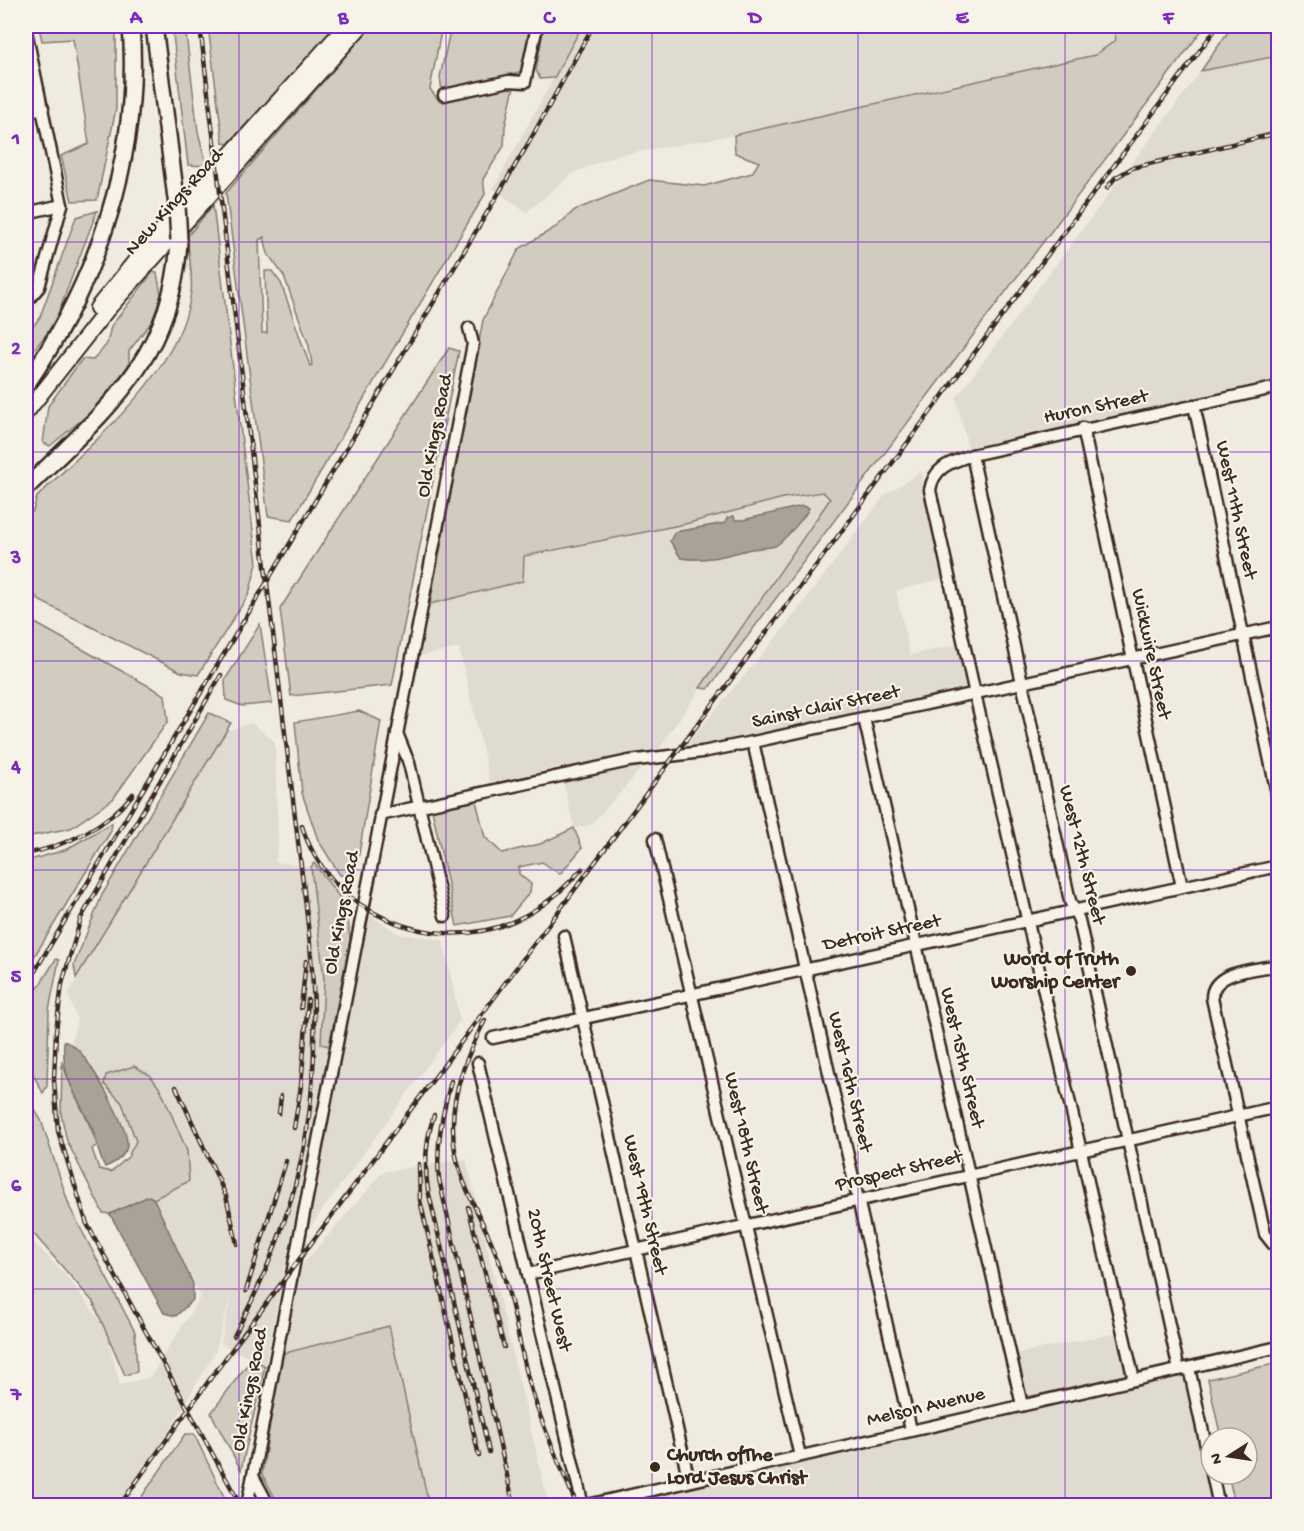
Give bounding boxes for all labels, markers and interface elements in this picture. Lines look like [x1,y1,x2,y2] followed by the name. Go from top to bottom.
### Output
[129,8,144,31] text: A
[337,8,349,31] text: B
[543,8,557,31] text: C
[746,8,762,31] text: D
[956,8,970,31] text: E
[1162,8,1175,31] text: F
[11,129,20,152] text: 1
[121,143,230,261] street label: New Kings Road
[11,339,21,362] text: 2
[413,370,460,500] street label: Old Kings Road
[1042,385,1152,430] street label: Huron Street
[1209,439,1261,583] street label: West 11th Street
[10,548,21,571] text: 3
[1125,587,1175,723] street label: Wickwire Street
[750,681,904,735] street label: Sainst Clair Street
[10,757,21,780] text: 4
[1053,783,1110,929] street label: West 12th Street
[320,847,367,977] street label: Old Kings Road
[819,910,945,958] street label: Detroit Street
[990,949,1121,995] place label: Word of Truth Worship Center
[1124,964,1138,978] marker: Word of Truth Worship Center
[11,967,22,990] text: 5
[934,986,989,1132] street label: West 15th Street
[822,1010,877,1156] street label: West 16th Street
[718,1070,773,1217] street label: West 18th Street
[617,1133,672,1279] street label: West 19th Street
[833,1146,966,1198] street label: Prospect Street
[11,1176,22,1199] text: 6
[520,1206,576,1355] street label: 20th Street West
[228,1324,275,1454] street label: Old Kings Road
[865,1383,988,1433] street label: Melson Avenue
[10,1385,23,1408] text: 7
[1199,1426,1259,1486] north arrow
[666,1445,808,1491] place label: Church ofThe Lord Jesus Christ
[1207,1451,1228,1465] text: N
[648,1460,662,1474] marker: Church ofThe Lord Jesus Christ

